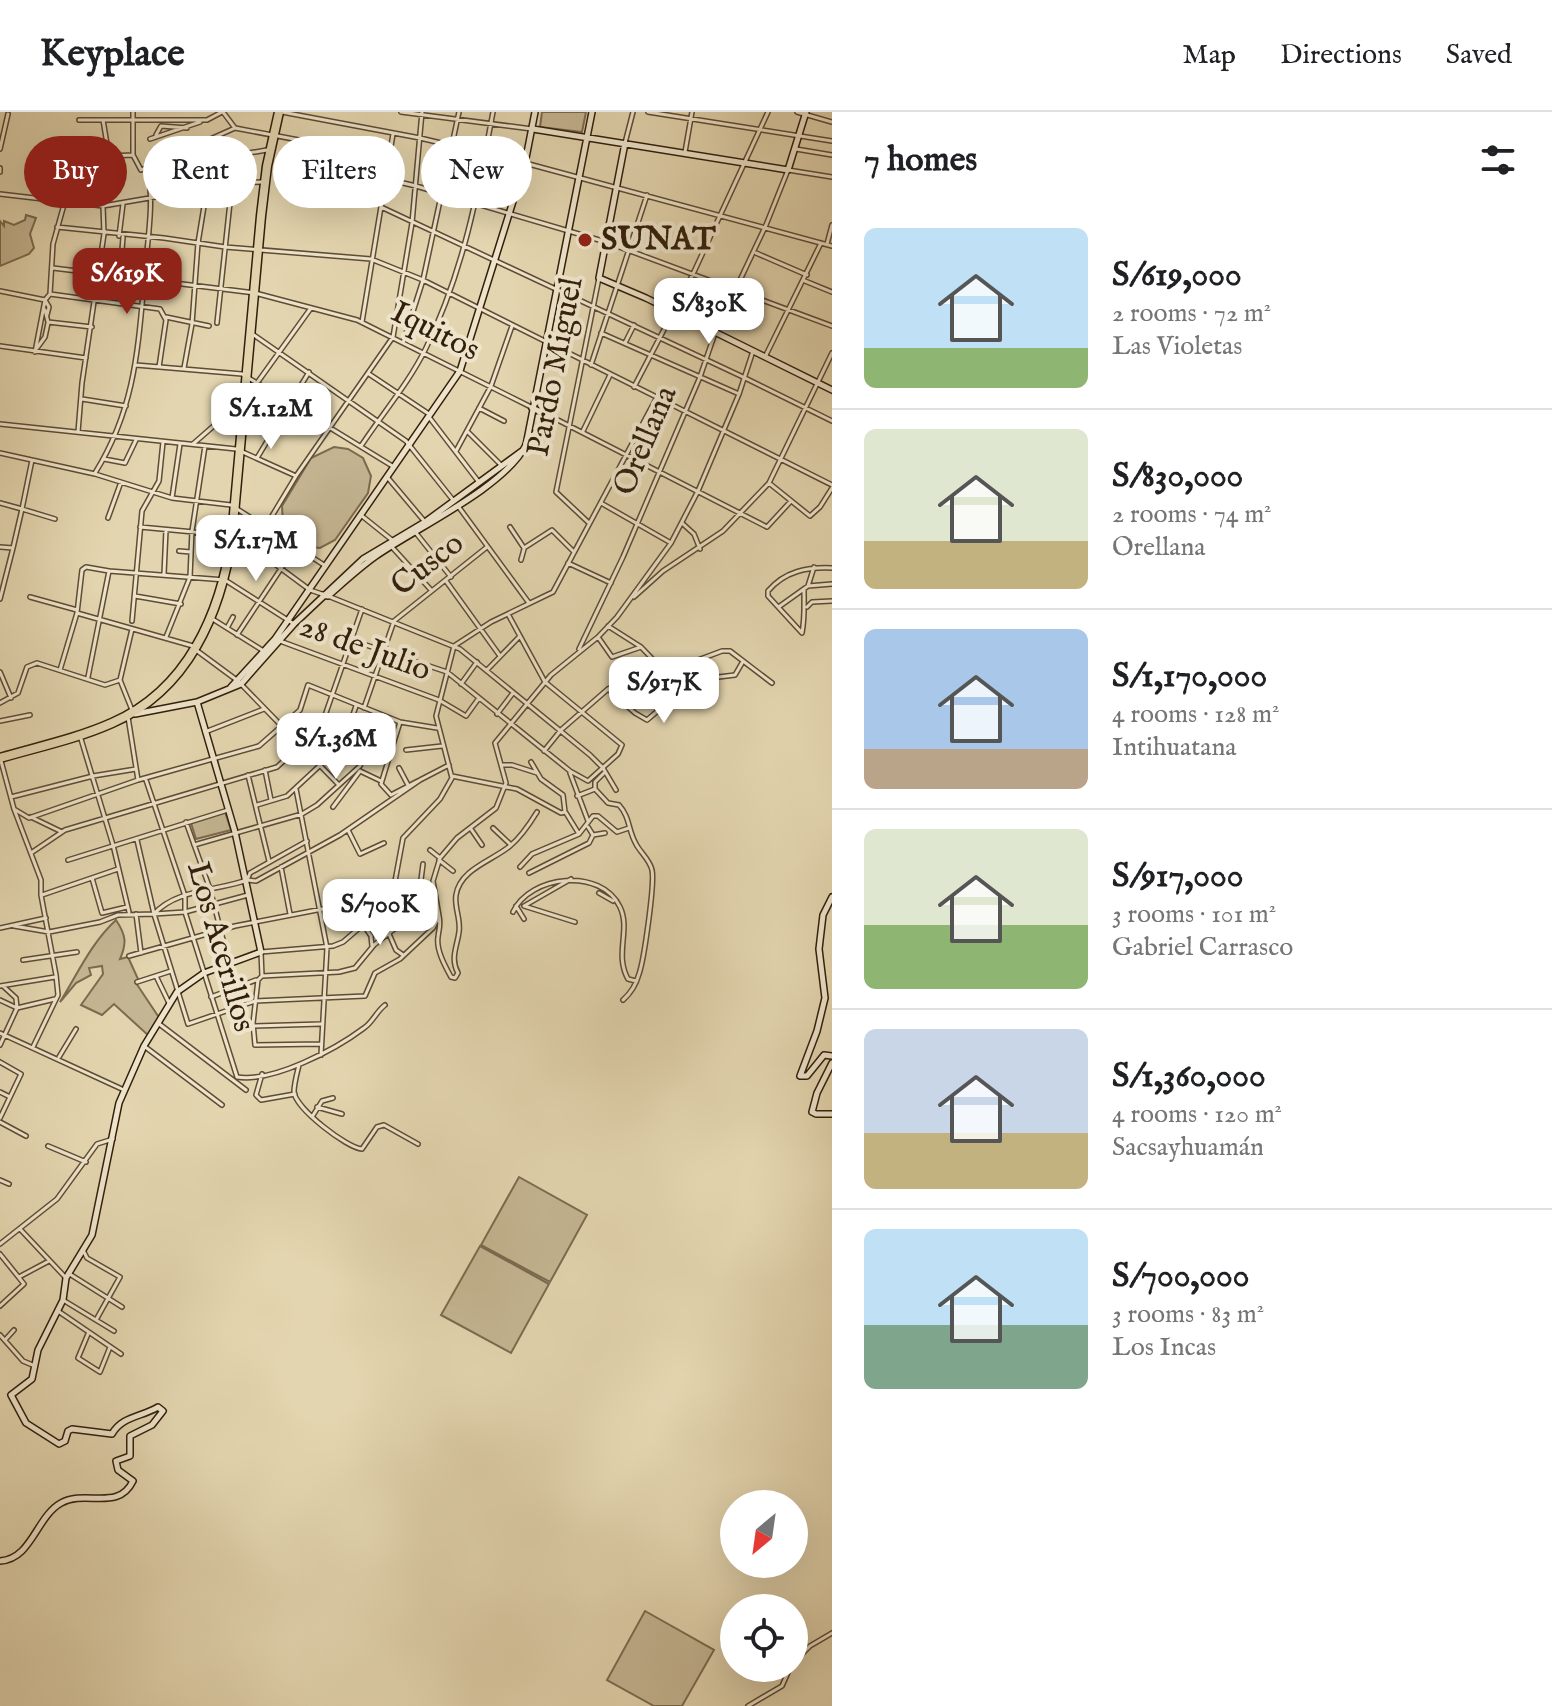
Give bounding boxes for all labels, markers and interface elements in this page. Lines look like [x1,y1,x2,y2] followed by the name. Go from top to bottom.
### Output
[40,31,185,79] text: Keyplace
[1182,38,1236,73] text: Map
[1280,38,1402,73] text: Directions
[1446,38,1512,73] text: Saved
[24,136,127,208] chip: Buy
[143,136,257,208] chip: Rent
[273,136,405,208] chip: Filters
[421,136,532,208] chip: New
[1476,138,1520,182] icon: filters
[864,139,977,182] text: 7 homes
[601,220,716,261] place label: SUNAT
[576,231,594,249] marker: SUNAT
[62,248,192,316] pin: S/619K
[1112,254,1242,297] text: S/619,000
[91,257,163,290] text: S/619K
[928,260,1024,356] icon: home
[519,274,593,460] street label: Pardo Miguel
[644,278,774,346] pin: S/830K
[672,287,746,320] text: S/830K
[384,292,486,372] street label: Iquitos
[1112,297,1271,330] text: 2 rooms · 72 m²
[1112,330,1243,363] text: Las Violetas
[605,380,687,502] street label: Orellana
[197,383,345,451] pin: S/1.12M
[229,392,313,425] text: S/1.12M
[1112,455,1243,498] text: S/830,000
[928,461,1024,557] icon: home
[1112,498,1272,531] text: 2 rooms · 74 m²
[182,515,330,583] pin: S/1.17M
[214,524,298,557] text: S/1.17M
[383,524,473,606] street label: Cusco
[1112,531,1206,564] text: Orellana
[294,606,436,692] street label: 28 de Julio
[1112,655,1267,698] text: S/1,170,000
[599,657,729,725] pin: S/917K
[928,661,1024,757] icon: home
[627,666,701,699] text: S/917K
[1112,698,1279,731] text: 4 rooms · 128 m²
[262,713,410,781] pin: S/1.36M
[295,722,377,755] text: S/1.36M
[1112,731,1236,764] text: Intihuatana
[1112,855,1243,898] text: S/917,000
[176,857,264,1037] street label: Los Acerillos
[928,861,1024,957] icon: home
[315,879,445,947] pin: S/700K
[341,888,419,921] text: S/700K
[1112,898,1276,931] text: 3 rooms · 101 m²
[1112,931,1293,964] text: Gabriel Carrasco
[1112,1055,1266,1098] text: S/1,360,000
[928,1061,1024,1157] icon: home
[1112,1098,1282,1131] text: 4 rooms · 120 m²
[1112,1131,1264,1164] text: Sacsayhuamán
[1112,1255,1249,1298] text: S/700,000
[928,1261,1024,1357] icon: home
[1112,1298,1264,1331] text: 3 rooms · 83 m²
[1112,1331,1216,1364] text: Los Incas
[720,1490,808,1578] north arrow
[720,1490,808,1682] map controls
[720,1594,808,1682] button: locate

